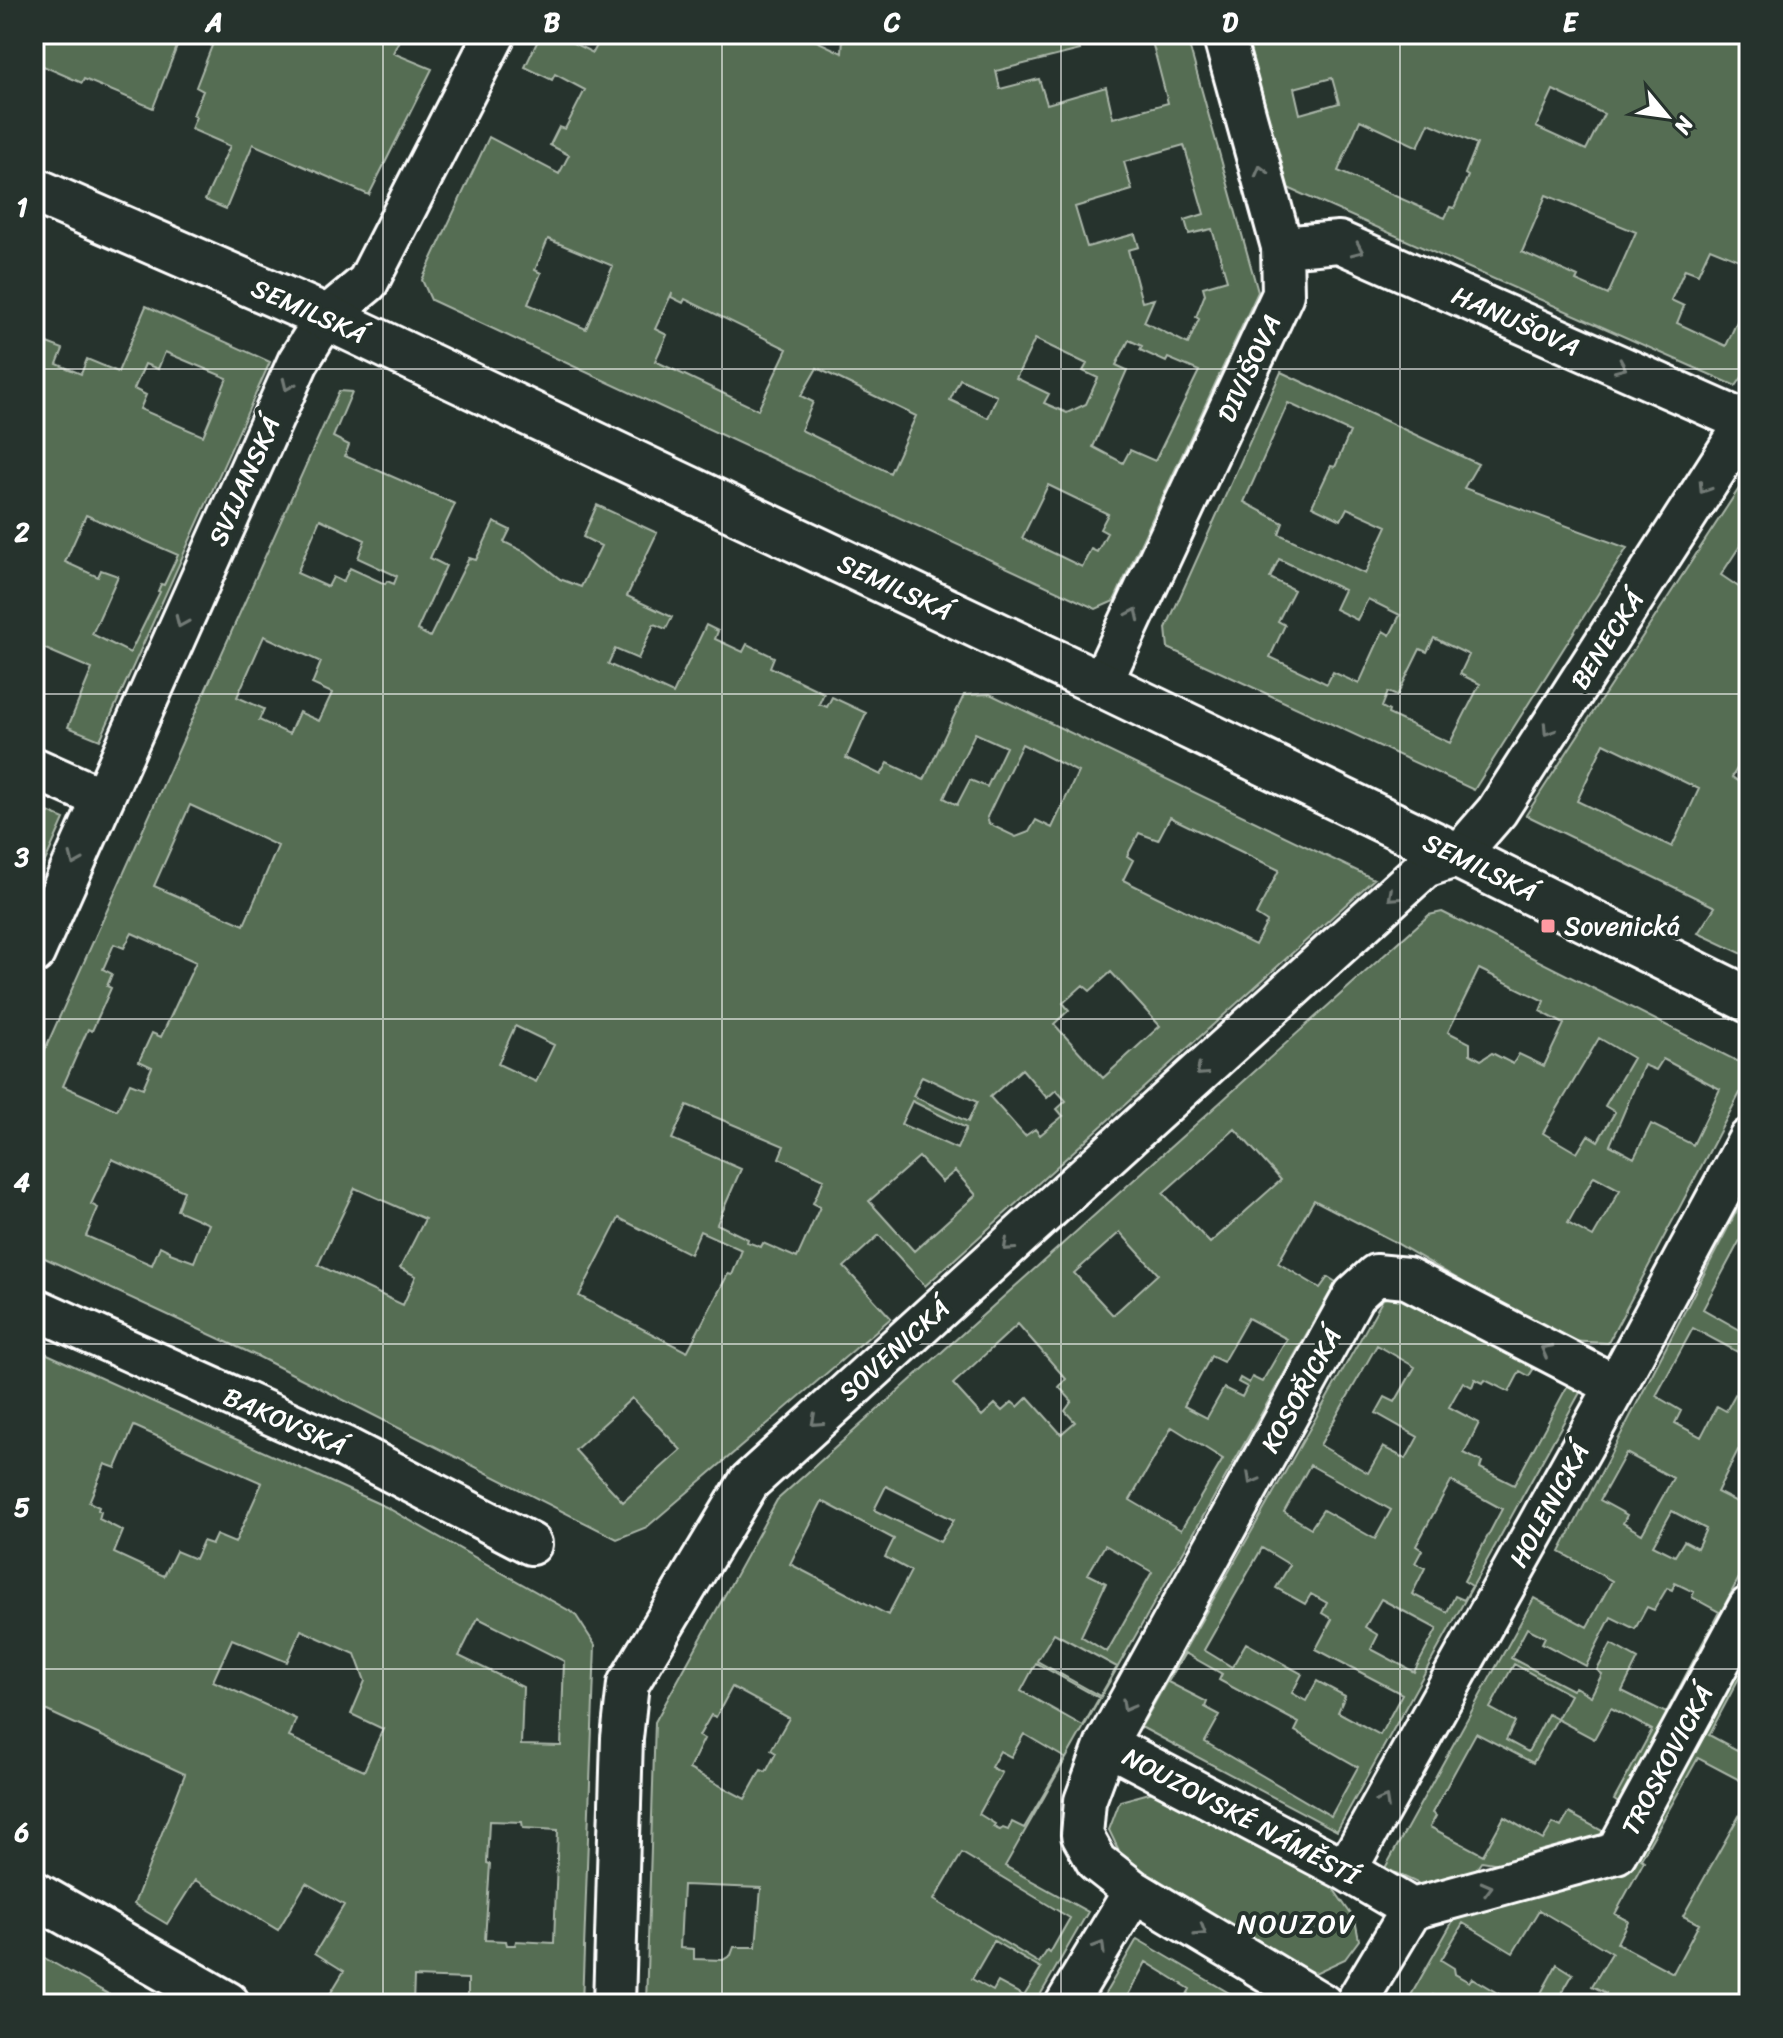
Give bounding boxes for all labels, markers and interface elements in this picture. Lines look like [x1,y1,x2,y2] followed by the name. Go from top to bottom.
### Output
[204,0,223,45] text: A
[544,0,561,45] text: B
[883,0,901,45] text: C
[1222,0,1238,45] text: D
[1563,0,1580,45] text: E
[1627,76,1707,156] north arrow
[1663,108,1705,142] text: N
[1254,165,1270,179] one-way arrow
[16,184,28,230] text: 1
[1350,241,1364,257] one-way arrow
[244,265,377,358] street label: SEMILSKÁ
[1444,272,1588,370] street label: HANUŠOVA
[1204,306,1294,430] street label: DIVIŠOVA
[1613,357,1627,373] one-way arrow
[281,377,297,392] one-way arrow
[195,406,294,553] street label: SVIJANSKÁ
[1699,479,1714,494] one-way arrow
[13,509,30,555] text: 2
[830,540,963,635] street label: SEMILSKÁ
[1558,579,1658,699] street label: BENECKÁ
[1124,607,1140,622] one-way arrow
[175,614,191,629] one-way arrow
[1543,721,1558,736] one-way arrow
[1415,820,1548,916] street label: SEMILSKÁ
[14,834,30,880] text: 3
[68,852,84,866] one-way arrow
[1388,887,1402,901] one-way arrow
[1564,903,1680,949] place label: Sovenická
[1539,917,1557,935] marker: Sovenická
[1195,1061,1210,1076] one-way arrow
[14,1159,30,1205] text: 4
[1003,1237,1018,1251] one-way arrow
[827,1285,963,1413] street label: SOVENICKÁ
[1247,1316,1356,1462] street label: KOSOŘICKÁ
[1540,1345,1555,1360] one-way arrow
[216,1373,357,1470] street label: BAKOVSKÁ
[811,1412,825,1427] one-way arrow
[1496,1431,1604,1576] street label: HOLENICKÁ
[1247,1471,1262,1485] one-way arrow
[14,1484,30,1530] text: 5
[1608,1674,1728,1844] street label: TROSKOVICKÁ
[1121,1698,1136,1713] one-way arrow
[1114,1734,1369,1899] street label: NOUZOVSKÉ NÁMĚSTÍ
[1374,1796,1390,1810] one-way arrow
[14,1809,30,1855] text: 6
[1480,1881,1494,1898] one-way arrow
[1237,1899,1357,1948] district label: NOUZOV
[1192,1922,1207,1937] one-way arrow
[1090,1941,1106,1956] one-way arrow

